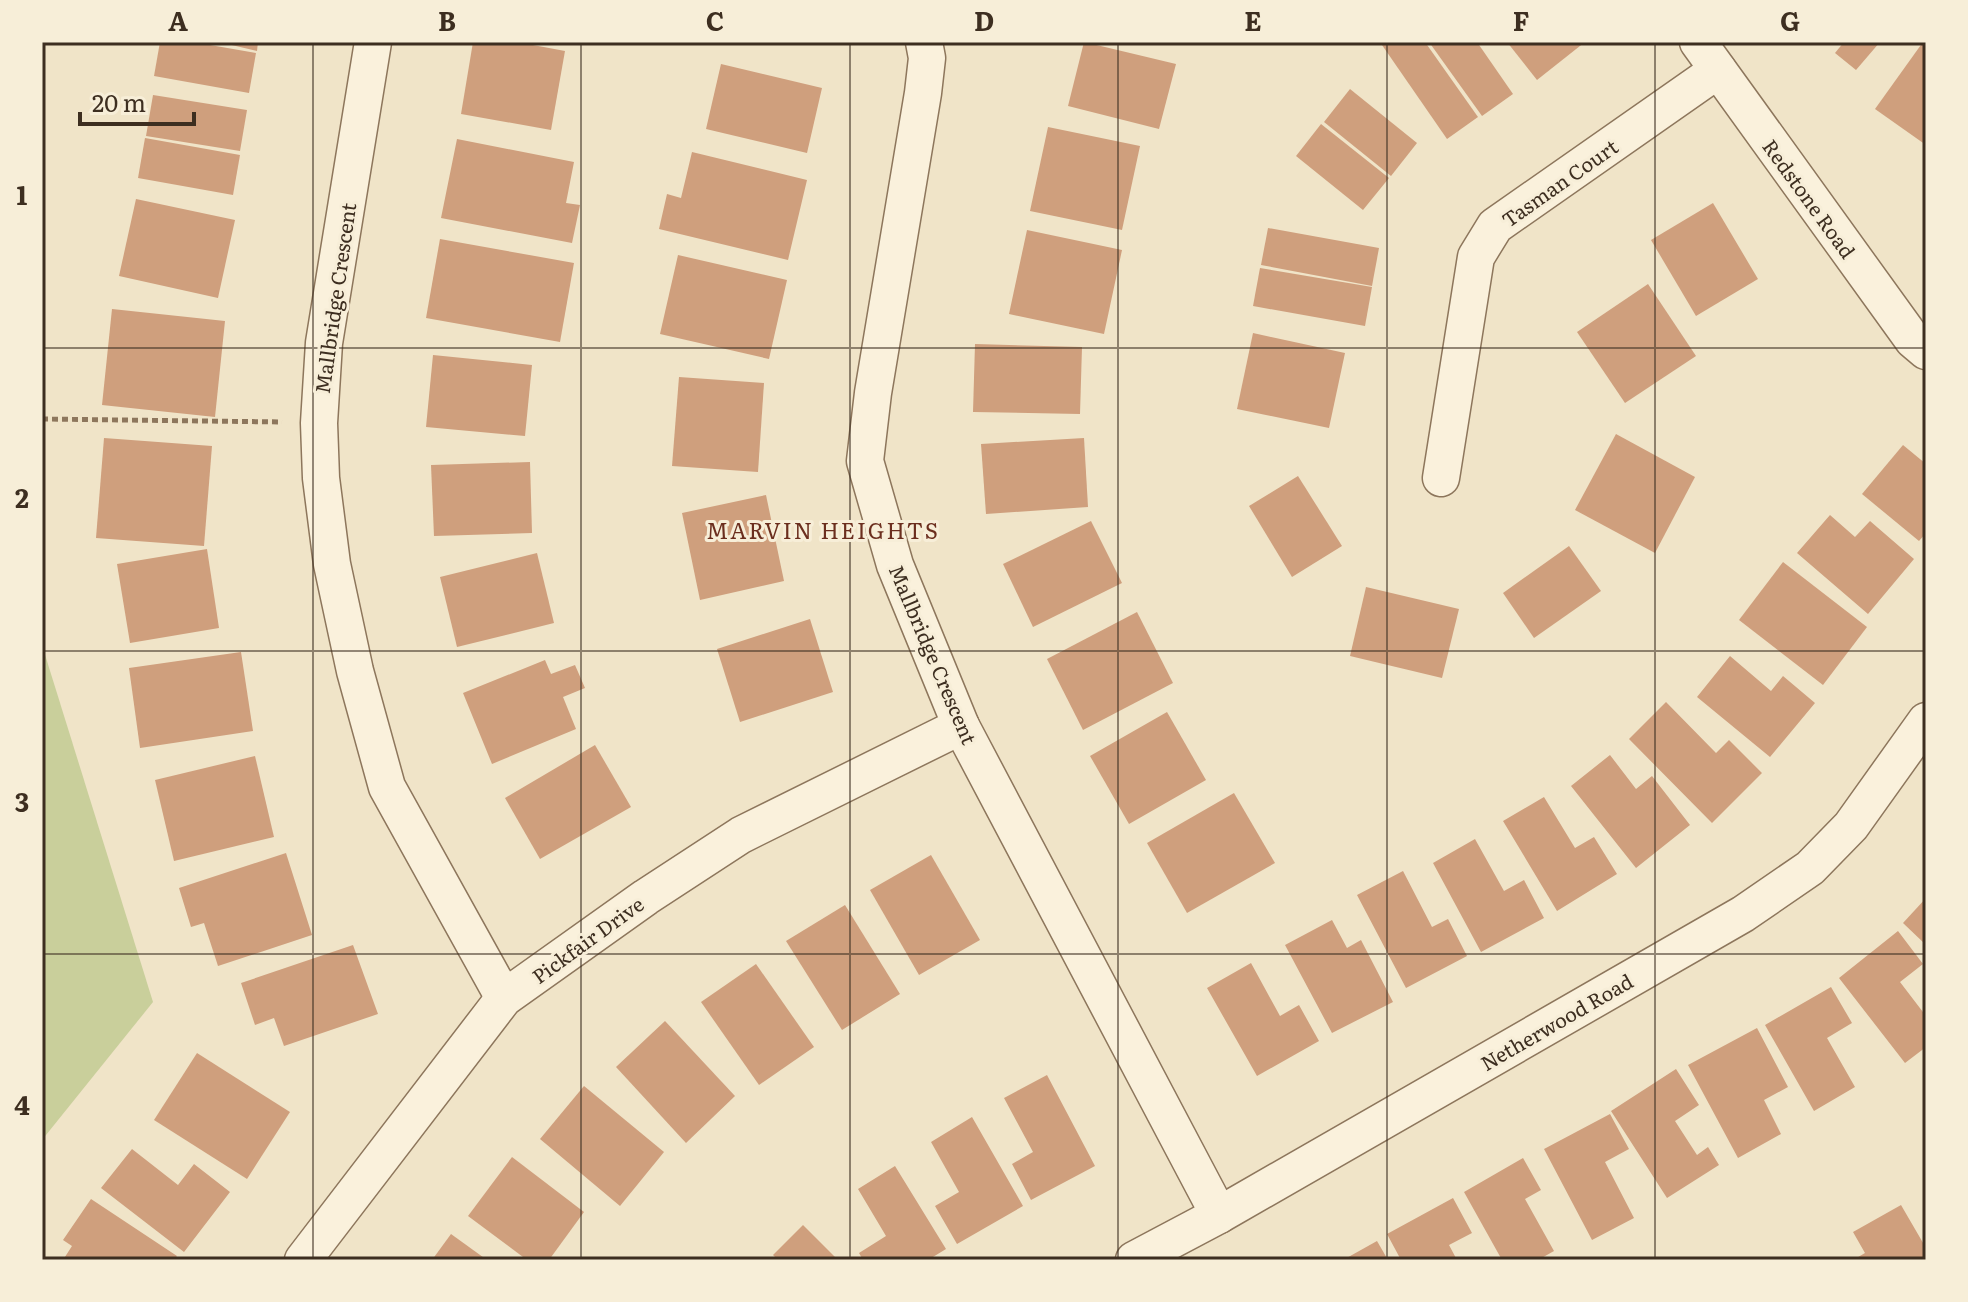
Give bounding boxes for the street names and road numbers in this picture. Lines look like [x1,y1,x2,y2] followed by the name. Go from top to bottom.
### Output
[1495,131,1623,233] street label: Tasman Court
[1756,132,1864,264] street label: Redstone Road
[306,201,362,395] street label: Mallbridge Crescent
[883,560,985,748] street label: Mallbridge Crescent
[525,888,649,990] street label: Pickfair Drive
[1474,965,1638,1077] street label: Netherwood Road

